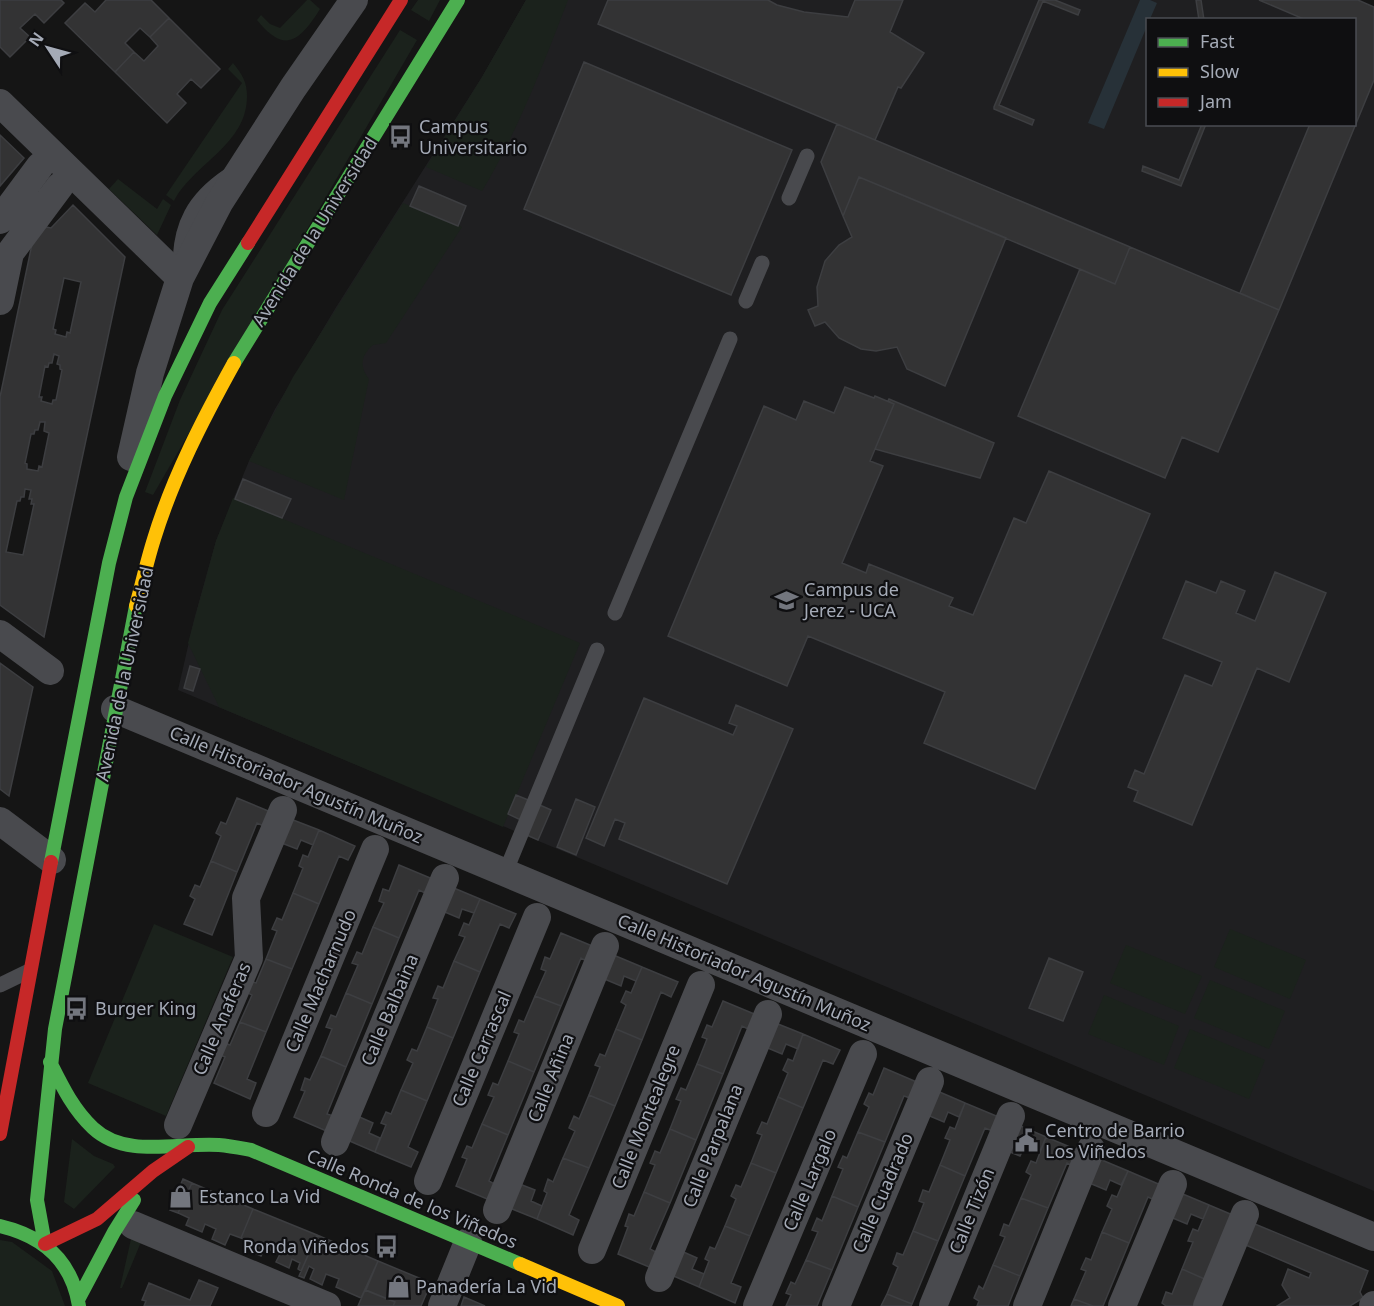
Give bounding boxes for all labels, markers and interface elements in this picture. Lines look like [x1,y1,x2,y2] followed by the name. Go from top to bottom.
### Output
[18,18,78,78] north arrow
[1146,18,1356,126] legend
[23,27,49,51] text: N
[1200,29,1235,53] text: Fast
[1200,59,1239,83] text: Slow
[1198,89,1232,113] text: Jam
[419,114,528,159] place label: Campus Universitario
[388,124,414,150] bus stop icon: Campus Universitario
[246,132,382,331] street label: Avenida de la Universidad
[90,564,159,783] street label: Avenida de la Universidad
[802,577,899,622] place label: Campus de Jerez - UCA
[773,587,799,613] school or university icon: Campus de Jerez - UCA
[166,720,427,848] street label: Calle Historiador Agustín Muñoz
[279,905,361,1056] street label: Calle Macharnudo
[614,908,875,1036] street label: Calle Historiador Agustín Muñoz
[355,950,423,1069] street label: Calle Balbaina
[186,958,256,1079] street label: Calle Anaferas
[446,987,516,1110] street label: Calle Carrascal
[64,996,90,1022] bus stop icon: Burger King
[95,996,196,1020] place label: Burger King
[521,1030,579,1126] street label: Calle Añina
[605,1041,685,1192] street label: Calle Montealegre
[676,1080,748,1211] street label: Calle Parpalana
[1045,1118,1185,1163] place label: Centro de Barrio Los Viñedos
[777,1125,841,1235] street label: Calle Largalo
[1014,1128,1040,1154] public building icon: Centro de Barrio Los Viñedos
[846,1129,918,1256] street label: Calle Cuadrado
[303,1143,521,1253] street label: Calle Ronda de los Viñedos
[943,1164,999,1257] street label: Calle Tizón
[168,1184,194,1210] shop icon: Estanco La Vid
[199,1184,320,1208] place label: Estanco La Vid
[243,1234,369,1258] place label: Ronda Viñedos
[374,1234,400,1260] bus stop icon: Ronda Viñedos
[385,1274,411,1300] shop icon: Panadería La Vid
[416,1274,557,1298] place label: Panadería La Vid

